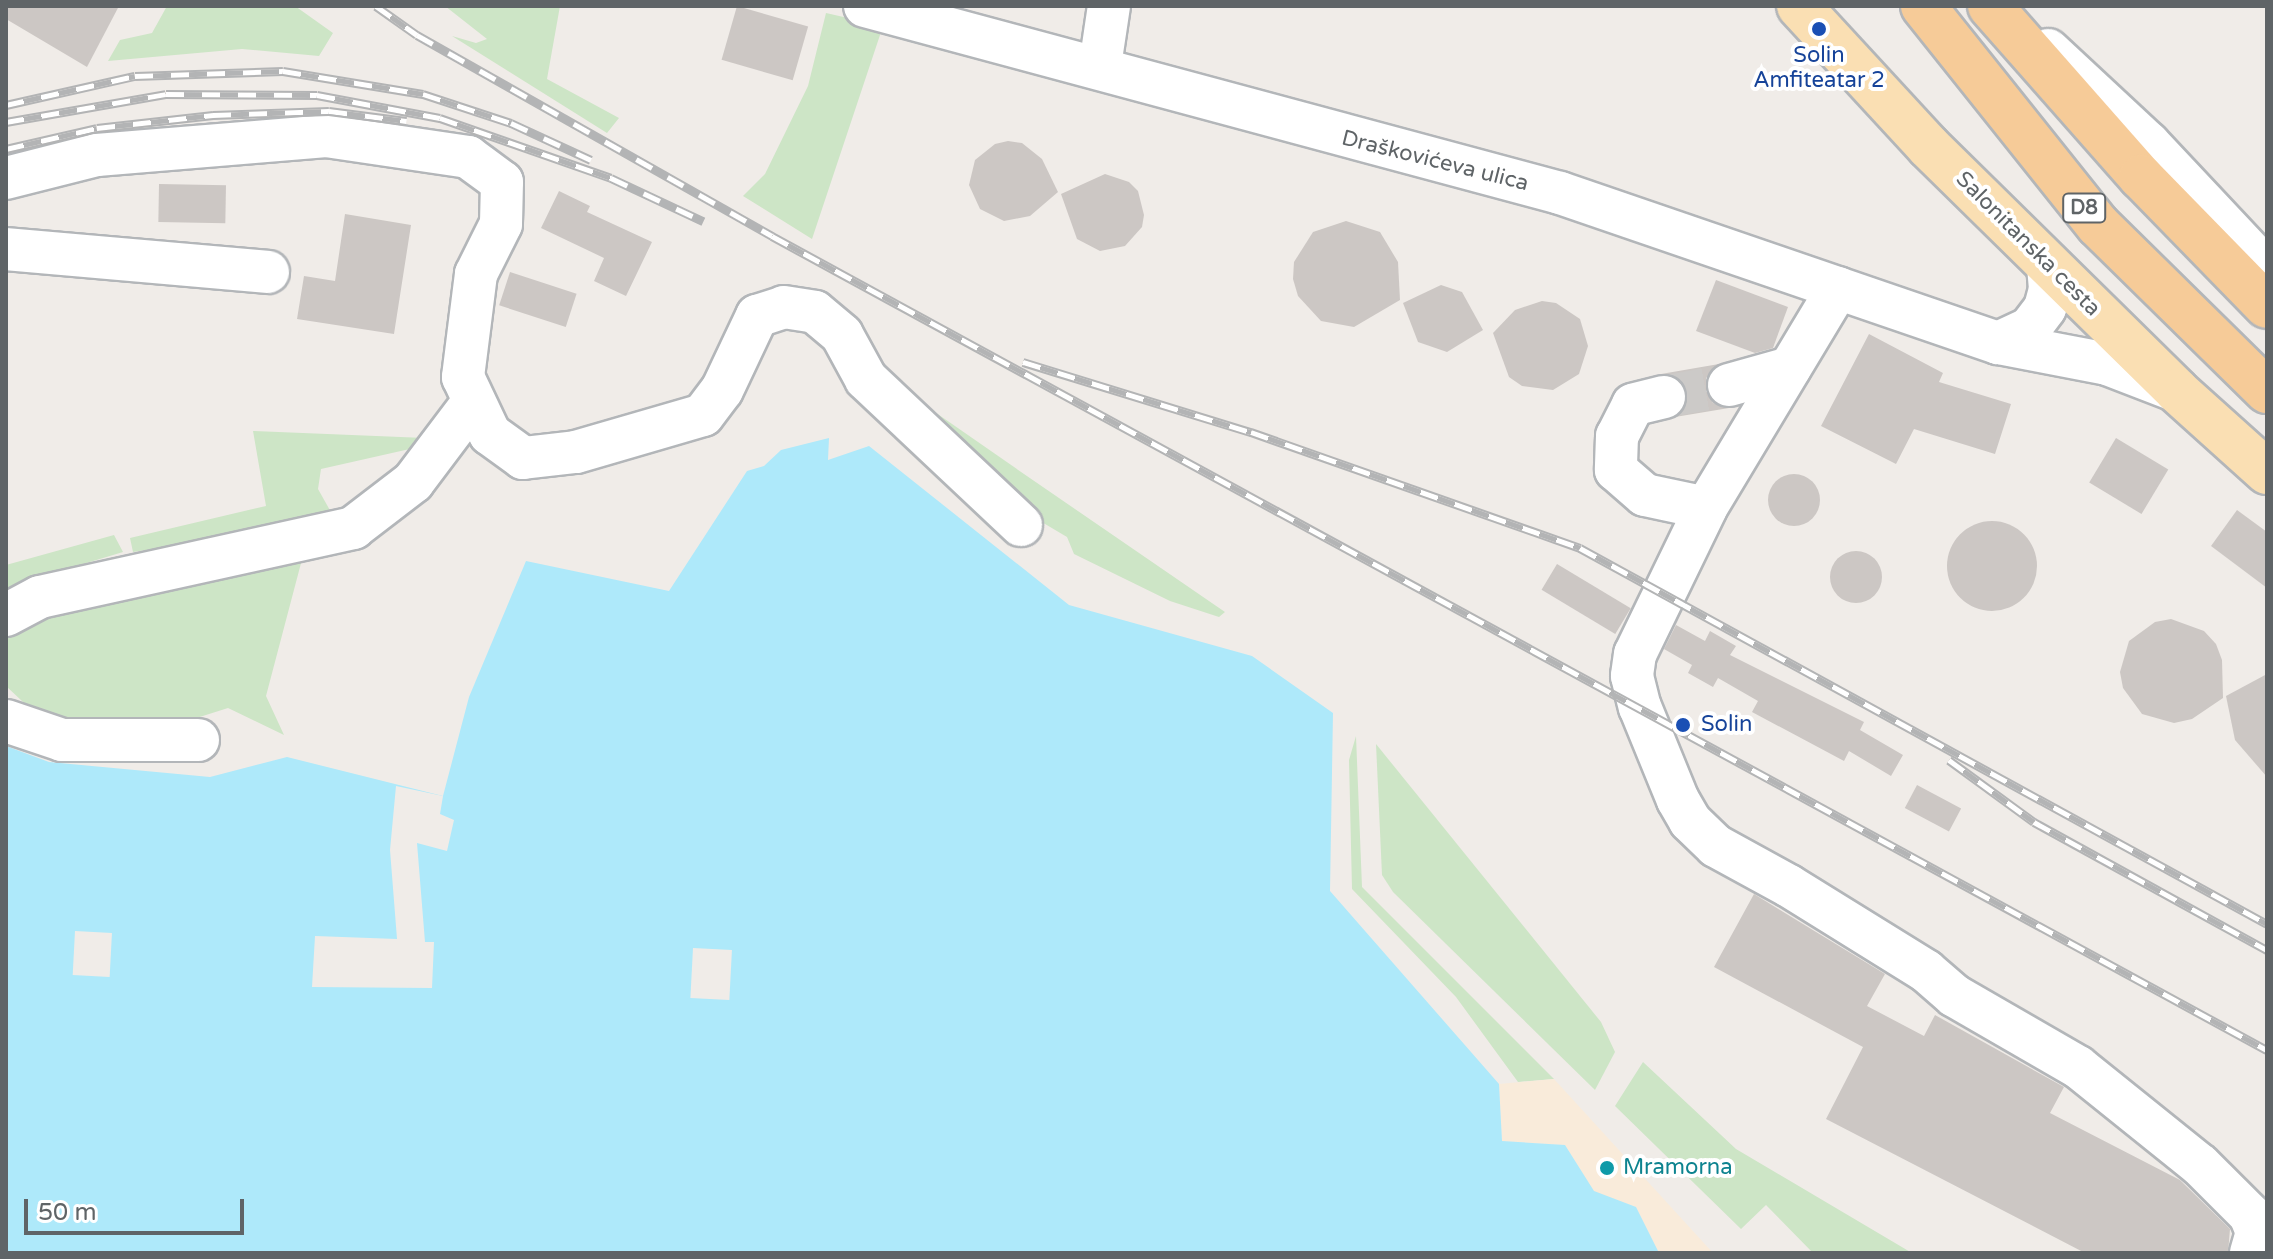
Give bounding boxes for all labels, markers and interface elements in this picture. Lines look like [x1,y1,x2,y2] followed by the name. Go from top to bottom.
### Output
[1810,20,1828,38] marker: Solin Amfiteatar 2
[1753,42,1885,94] place label: Solin Amfiteatar 2
[1339,125,1531,197] street label: Draškovićeva ulica
[1950,166,2106,322] street label: Salonitanska cesta
[2062,192,2106,224] road number: D8
[1701,712,1752,738] place label: Solin
[1672,714,1694,736] marker: Solin
[1623,1155,1733,1181] place label: Mramorna
[1598,1159,1616,1177] marker: Mramorna
[28,1183,248,1233] scale bar
[38,1198,96,1227] text: 50 m

